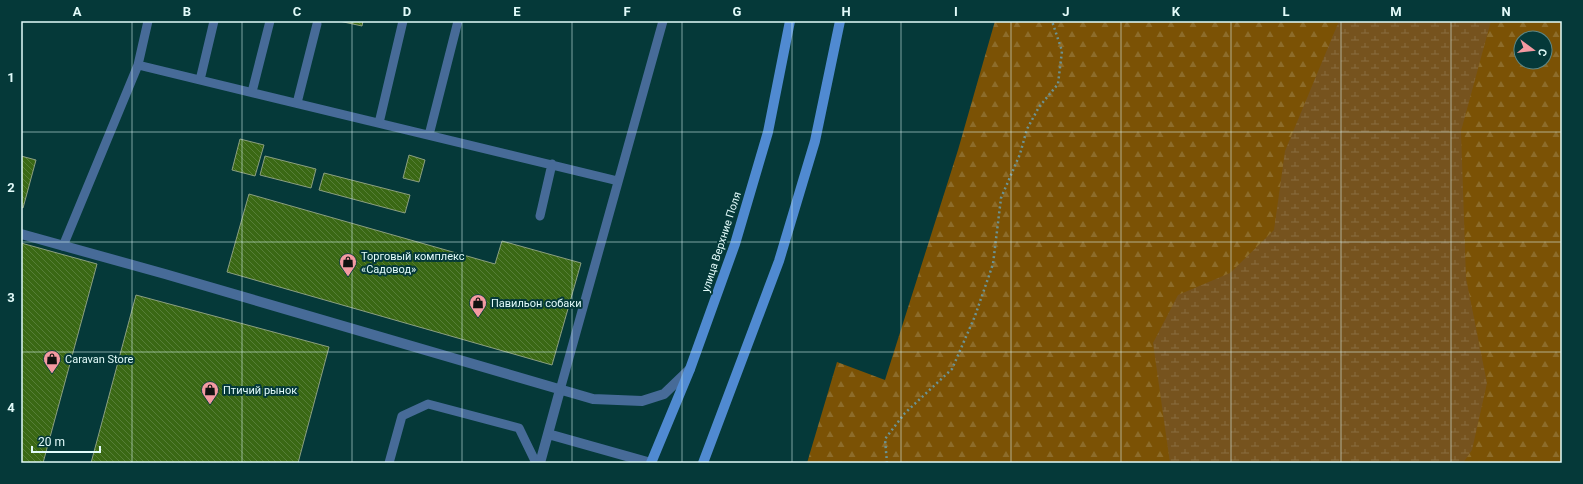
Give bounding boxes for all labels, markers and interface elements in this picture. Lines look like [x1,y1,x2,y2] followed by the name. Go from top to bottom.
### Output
[73,4,82,19] text: A
[183,4,191,19] text: B
[293,4,302,19] text: C
[403,4,411,19] text: D
[513,4,521,19] text: E
[623,4,631,19] text: F
[733,4,742,19] text: G
[841,4,851,19] text: H
[954,4,958,19] text: I
[1062,4,1070,19] text: J
[1172,4,1181,19] text: K
[1282,4,1290,19] text: L
[1390,4,1402,19] text: M
[1501,4,1511,19] text: N
[1513,30,1553,70] north arrow
[1535,47,1549,58] text: С
[7,70,15,85] text: 1
[7,180,15,195] text: 2
[699,190,744,294] street label: улица Верхние Поля
[361,250,465,276] place label: Торговый комплекс «Садовод»
[338,252,358,277] shop icon: Торговый комплекс «Садовод»
[7,290,15,305] text: 3
[468,293,488,318] shop icon: Павильон собаки
[491,297,582,310] place label: Павильон собаки
[42,349,62,374] shop icon: Caravan Store
[65,353,134,366] place label: Caravan Store
[200,380,220,405] shop icon: Птичий рынок
[223,384,297,397] place label: Птичий рынок
[7,400,15,415] text: 4
[32,428,100,454] scale bar
[38,435,65,449] text: 20 m

